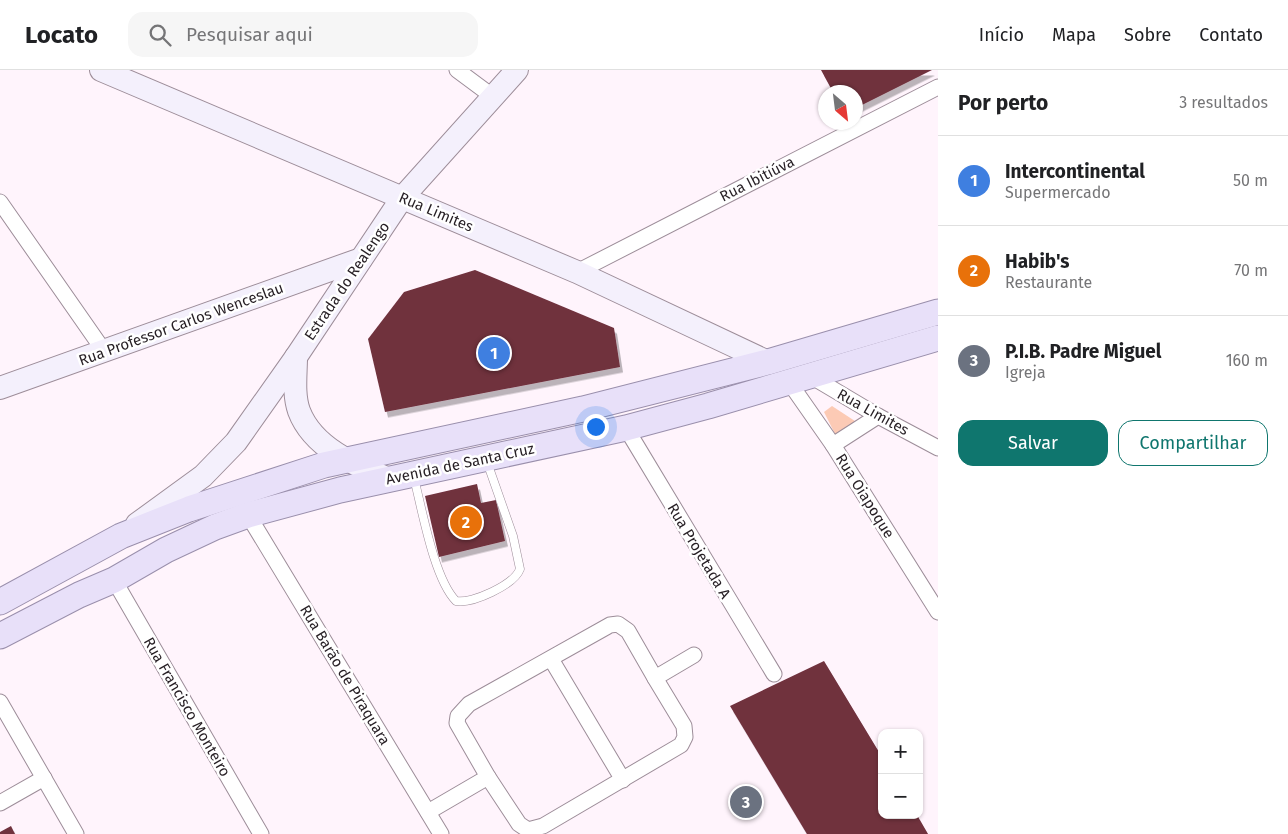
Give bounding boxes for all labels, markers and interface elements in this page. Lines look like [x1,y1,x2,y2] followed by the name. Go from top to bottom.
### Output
[128,12,478,57] search box
[25,21,98,49] text: Locato
[146,21,174,49] icon: search
[186,23,313,46] text: Pesquisar aqui
[979,24,1024,46] text: Início
[1052,24,1096,46] text: Mapa
[1124,24,1171,46] text: Sobre
[1199,24,1263,46] text: Contato
[818,85,863,130] north arrow
[958,90,1048,116] text: Por perto
[1179,93,1268,112] text: 3 resultados
[717,153,797,205] street label: Rua Ibitiúva
[1005,160,1145,183] text: Intercontinental
[970,171,978,190] text: 1
[1233,171,1268,190] text: 50 m
[1005,183,1111,202] text: Supermercado
[396,188,476,236] street label: Rua Limites
[301,218,393,344] street label: Estrada do Realengo
[1005,250,1069,273] text: Habib's
[970,261,978,280] text: 2
[1234,261,1268,280] text: 70 m
[1005,273,1092,292] text: Restaurante
[76,278,286,370] street label: Rua Professor Carlos Wenceslau
[478,334,510,372] pin: 1
[1005,340,1161,363] text: P.I.B. Padre Miguel
[970,351,978,370] text: 3
[1226,351,1268,370] text: 160 m
[1005,363,1046,382] text: Igreja
[834,385,912,439] street label: Rua Limites
[583,414,609,440] your location
[958,420,1108,466] button: Salvar
[1118,420,1268,466] button: Compartilhar
[384,439,536,489] street label: Avenida de Santa Cruz
[832,450,898,542] street label: Rua Oiapoque
[663,500,735,602] street label: Rua Projetada A
[450,503,482,541] pin: 2
[296,602,394,748] street label: Rua Barão de Piraquara
[140,634,234,780] street label: Rua Francisco Monteiro
[878,729,923,819] map controls
[878,729,923,774] button: +
[878,774,923,819] button: −
[730,783,762,821] pin: 3

